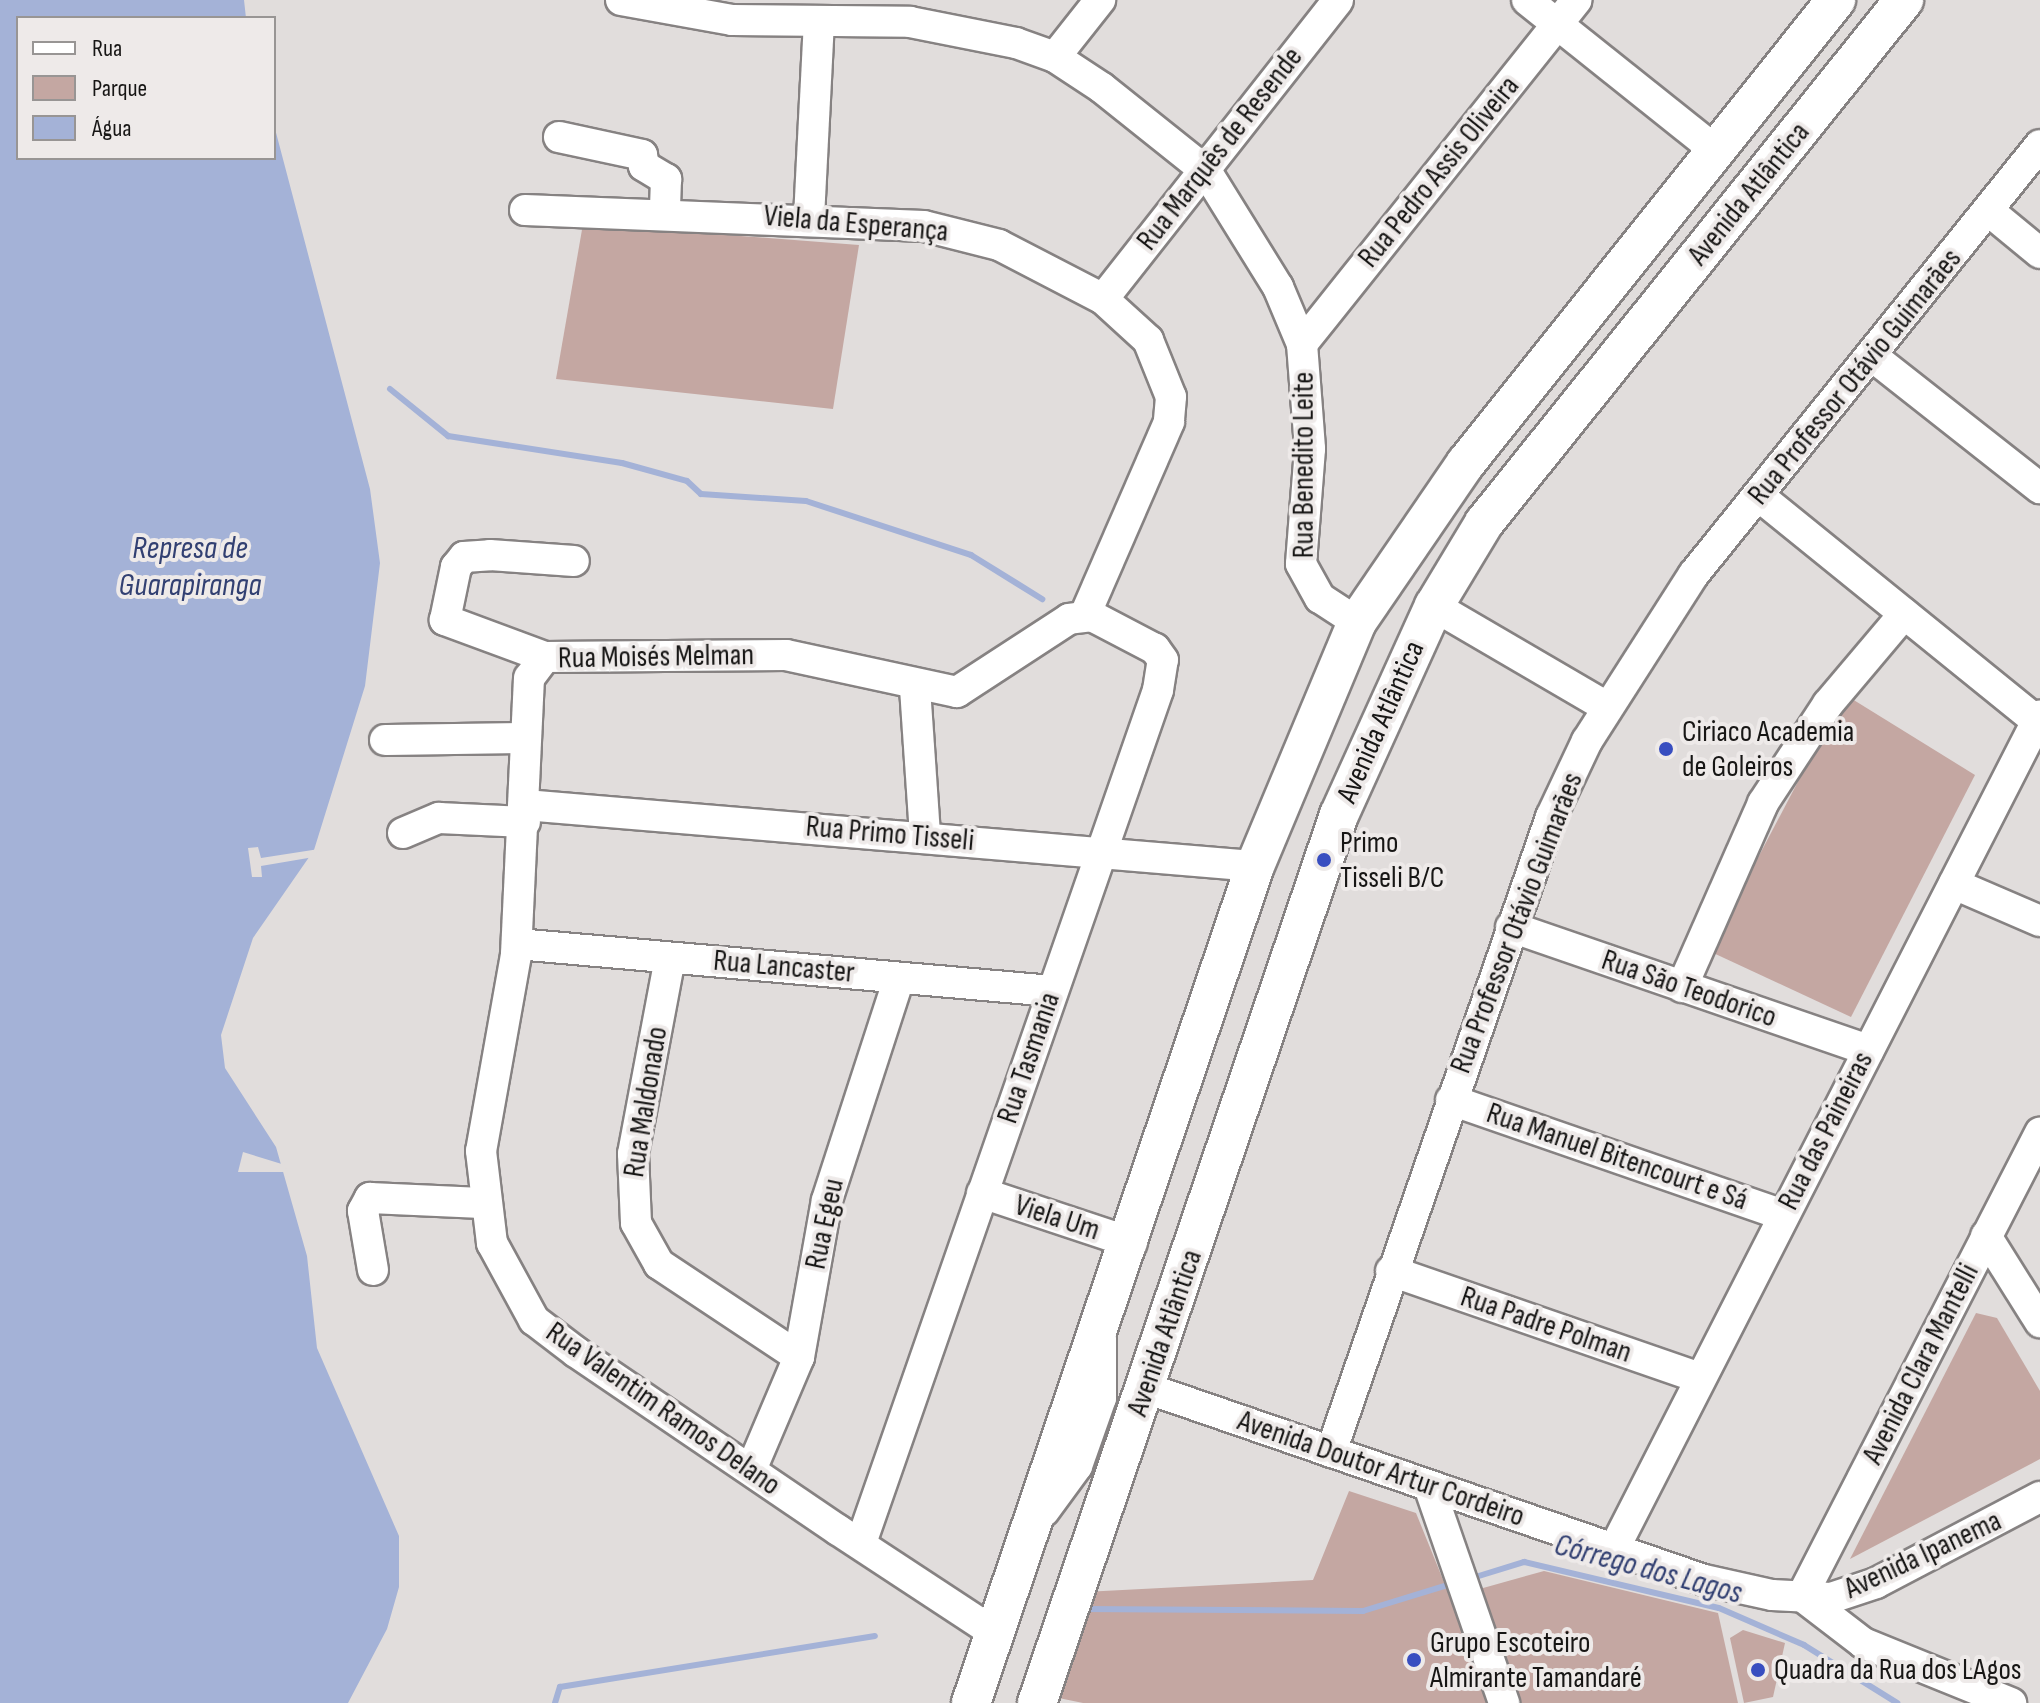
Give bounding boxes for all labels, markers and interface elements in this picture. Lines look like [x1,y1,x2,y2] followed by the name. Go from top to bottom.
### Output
[16,16,276,160] legend
[92,34,122,63] text: Rua
[1129,40,1311,258] street label: Rua Marquês de Resende
[1351,69,1527,275] street label: Rua Pedro Assis Oliveira
[92,74,147,103] text: Parque
[92,114,131,143] text: Água
[1680,115,1818,273] street label: Avenida Atlântica
[762,198,950,250] street label: Viela da Esperança
[1741,242,1969,512] street label: Rua Professor Otávio Guimarães
[1286,372,1322,558] street label: Rua Benedito Leite
[119,531,261,606] water label: Represa de Guarapiranga
[1329,636,1433,808] street label: Avenida Atlântica
[558,637,754,677] street label: Rua Moisés Melman
[1682,714,1854,784] place label: Ciriaco Academia de Goleiros
[1657,740,1675,758] marker: Ciriaco Academia de Goleiros
[1443,768,1591,1078] street label: Rua Professor Otávio Guimarães
[804,809,976,859] street label: Rua Primo Tisseli
[1340,825,1444,896] place label: Primo Tisseli B/C
[1315,851,1333,869] marker: Primo Tisseli B/C
[1597,942,1781,1036] street label: Rua São Teodorico
[712,943,856,991] street label: Rua Lancaster
[990,988,1068,1128] street label: Rua Tasmania
[616,1024,676,1180] street label: Rua Maldonado
[1771,1046,1881,1216] street label: Rua das Paineiras
[1482,1095,1752,1219] street label: Rua Manuel Bitencourt e Sá
[798,1175,852,1273] street label: Rua Egeu
[1010,1187,1104,1249] street label: Viela Um
[1120,1245,1210,1421] street label: Avenida Atlântica
[1855,1258,1987,1470] street label: Avenida Clara Mantelli
[1456,1279,1636,1371] street label: Rua Padre Polman
[539,1315,787,1503] street label: Rua Valentim Ramos Delano
[1233,1403,1529,1535] street label: Avenida Doutor Artur Cordeiro
[1839,1503,2007,1607] street label: Avenida Ipanema
[1550,1527,1746,1613] water label: Córrego dos Lagos
[1430,1625,1642,1696] place label: Grupo Escoteiro Almirante Tamandaré
[1405,1651,1423,1669] marker: Grupo Escoteiro Almirante Tamandaré
[1774,1652,2022,1688] place label: Quadra da Rua dos LAgos
[1749,1661,1767,1679] marker: Quadra da Rua dos LAgos

